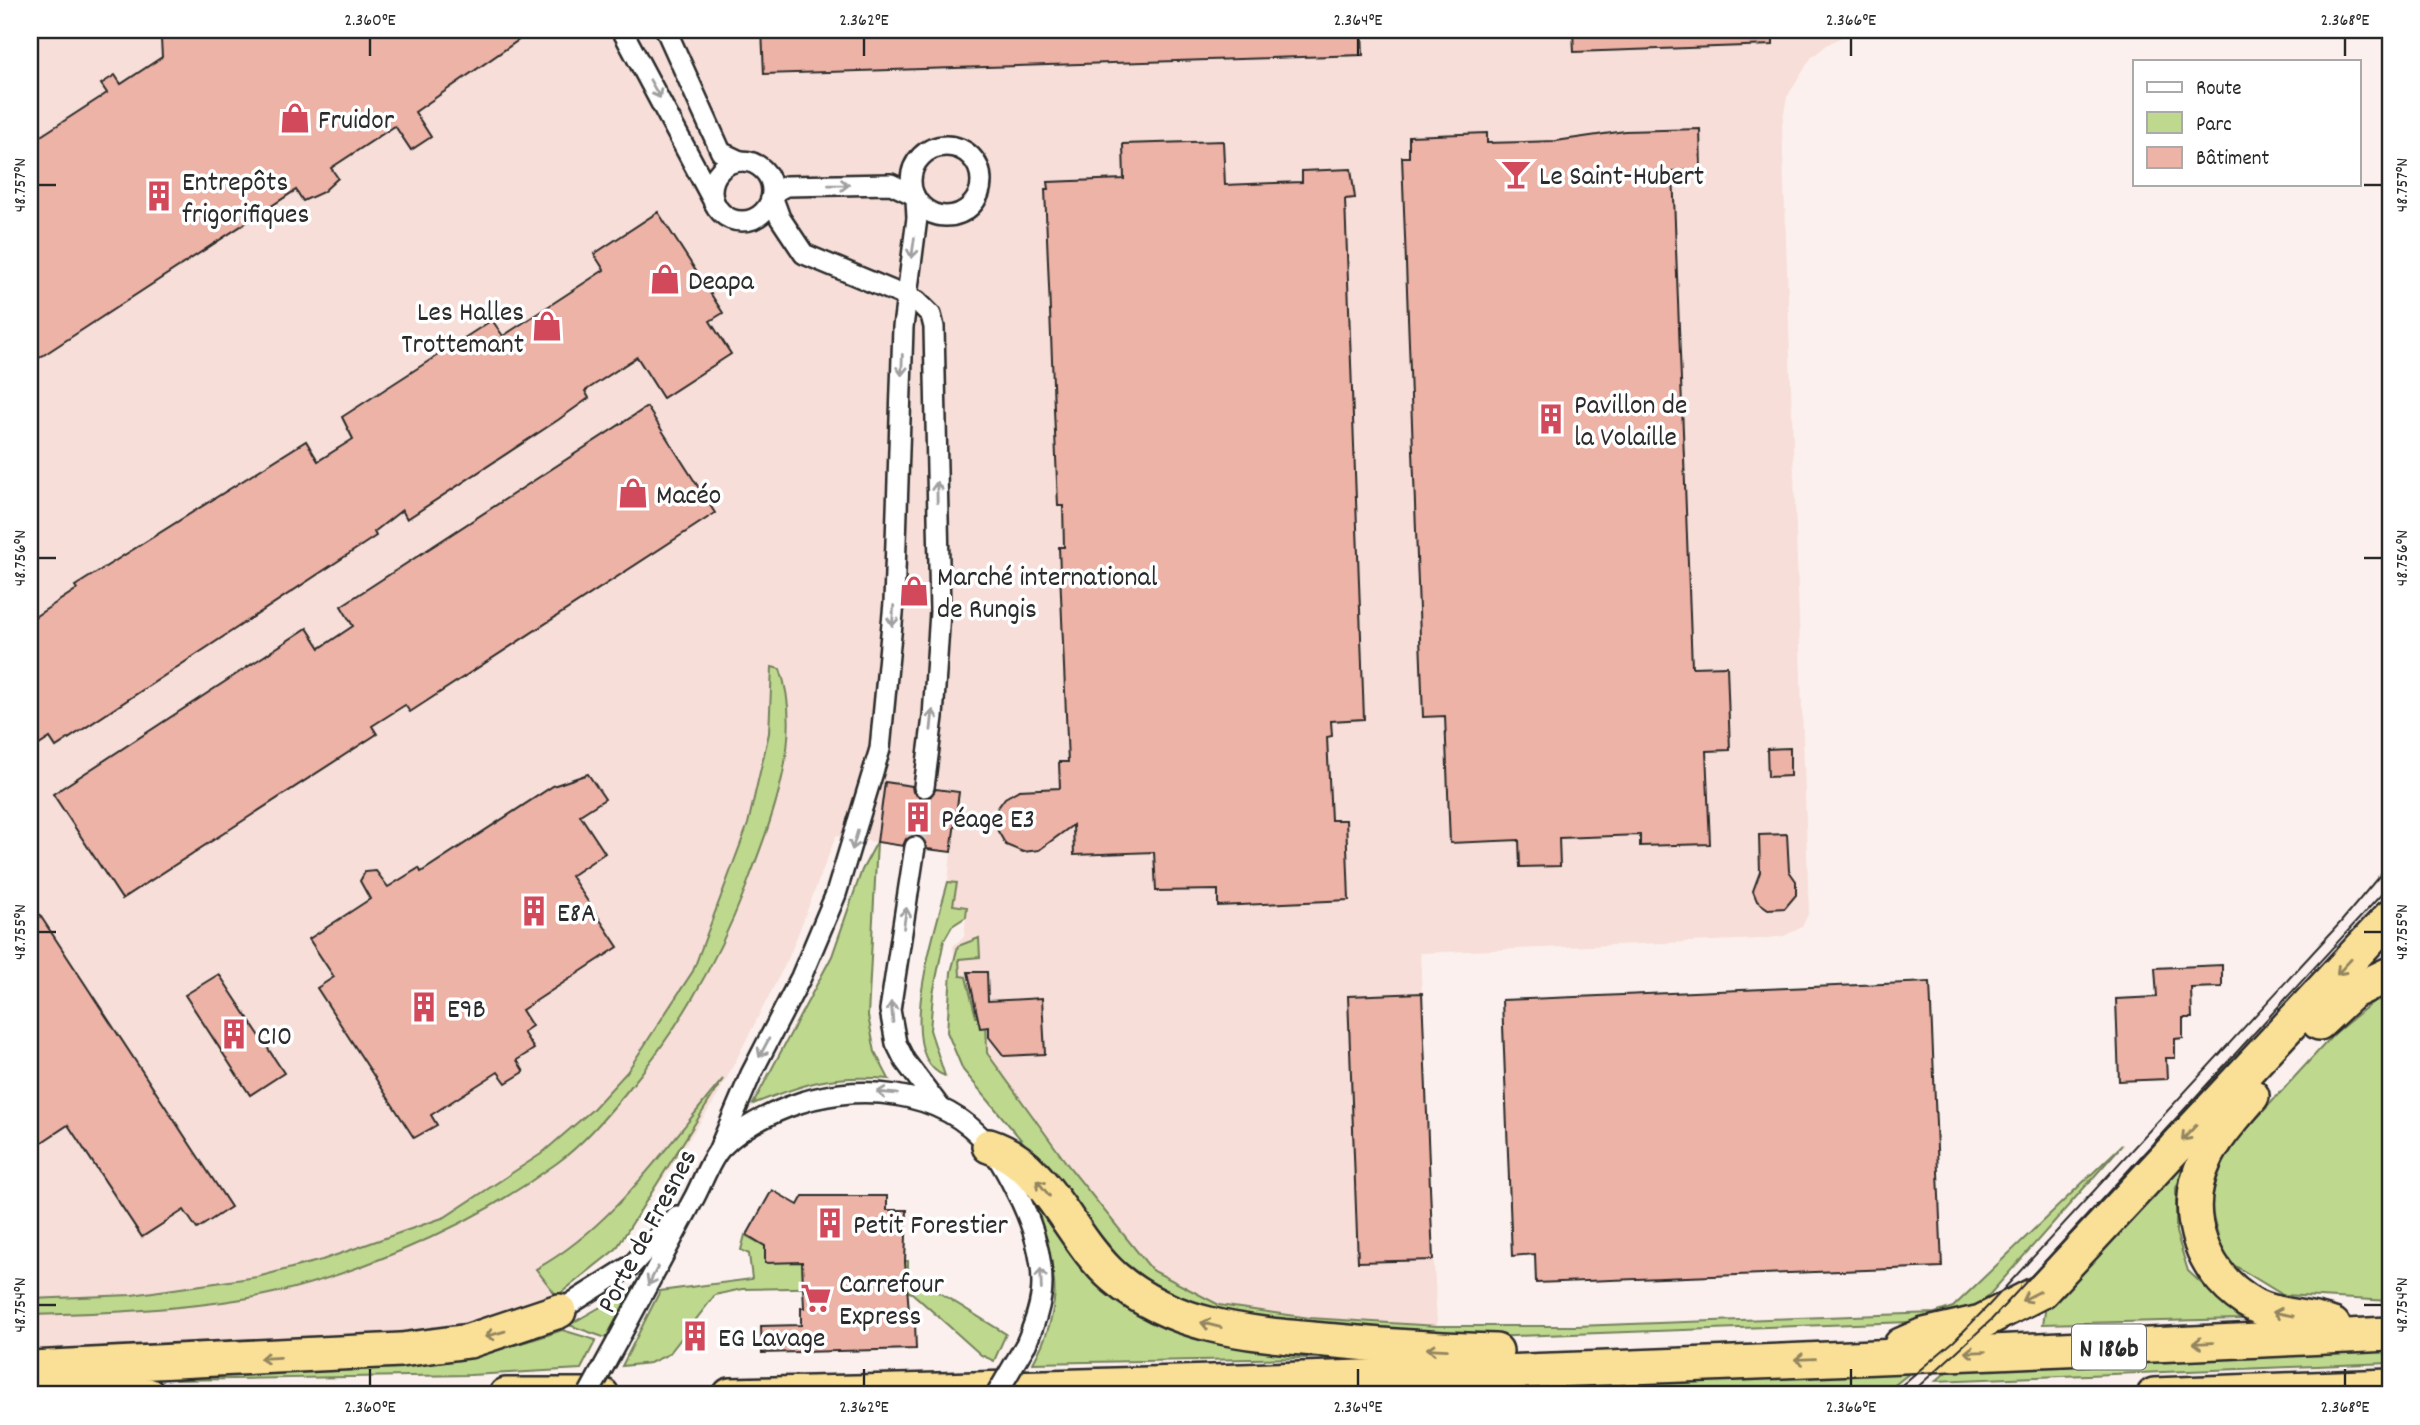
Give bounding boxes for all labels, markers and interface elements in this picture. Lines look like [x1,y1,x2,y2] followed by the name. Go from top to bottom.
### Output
[344,9,396,34] text: 2.360°E
[839,9,889,34] text: 2.362°E
[1333,9,1383,34] text: 2.364°E
[1826,9,1876,34] text: 2.366°E
[2321,9,2369,34] text: 2.368°E
[2133,60,2360,186] legend
[2196,75,2242,105] text: Route
[648,79,662,99] one-way arrow
[278,101,312,135] shop icon: Fruidor
[318,103,395,143] place label: Fruidor
[2196,111,2232,141] text: Parc
[2196,145,2269,175] text: Bâtiment
[1499,157,1533,191] bar icon: Le Saint-Hubert
[9,158,34,212] text: 48.757°N
[2391,158,2416,212] text: 48.757°N
[1539,159,1704,199] place label: Le Saint-Hubert
[182,165,309,237] place label: Entrepôts frigorifiques
[827,178,850,192] one-way arrow
[142,179,176,213] building icon: Entrepôts frigorifiques
[907,236,920,259] one-way arrow
[648,262,682,296] shop icon: Deapa
[688,264,755,304] place label: Deapa
[401,295,524,367] place label: Les Halles Trottemant
[530,309,564,343] shop icon: Les Halles Trottemant
[895,353,908,376] one-way arrow
[1574,388,1687,460] place label: Pavillon de la Volaille
[1534,402,1568,436] building icon: Pavillon de la Volaille
[616,476,650,510] shop icon: Macéo
[656,478,721,518] place label: Macéo
[931,481,944,504] one-way arrow
[9,530,34,586] text: 48.756°N
[2391,530,2416,586] text: 48.756°N
[937,560,1158,632] place label: Marché international de Rungis
[897,574,931,608] shop icon: Marché international de Rungis
[886,605,899,627] one-way arrow
[926,709,939,732] one-way arrow
[901,800,935,834] building icon: Péage E3
[941,802,1035,842] place label: Péage E3
[848,828,861,851] one-way arrow
[517,894,551,928] building icon: E8A
[557,896,596,936] place label: E8A
[9,904,34,960] text: 48.755°N
[2391,904,2416,960] text: 48.755°N
[898,907,911,930] one-way arrow
[2335,958,2352,975] one-way arrow
[407,990,441,1024] building icon: E9B
[447,992,486,1032] place label: E9B
[885,1001,898,1024] one-way arrow
[217,1017,251,1051] building icon: C10
[257,1019,292,1059] place label: C10
[757,1037,770,1058] one-way arrow
[876,1086,899,1099] one-way arrow
[2180,1124,2197,1141] one-way arrow
[589,1143,709,1321] street label: Porte de Fresnes
[1035,1179,1050,1197] one-way arrow
[813,1206,847,1240] building icon: Petit Forestier
[853,1208,1008,1248] place label: Petit Forestier
[646,1265,659,1286] one-way arrow
[839,1267,944,1339] place label: Carrefour Express
[1034,1267,1047,1290] one-way arrow
[9,1277,34,1333] text: 48.754°N
[2391,1277,2416,1333] text: 48.754°N
[799,1281,833,1315] supermarket icon: Carrefour Express
[2021,1290,2042,1304] one-way arrow
[2272,1307,2295,1320] one-way arrow
[1200,1318,1223,1331] one-way arrow
[678,1319,712,1353] building icon: EG Lavage
[718,1321,825,1361] place label: EG Lavage
[2072,1324,2146,1370] road number: N 186b
[484,1328,506,1341] one-way arrow
[2191,1336,2214,1349] one-way arrow
[1426,1342,1449,1355] one-way arrow
[1964,1346,1987,1359] one-way arrow
[259,1352,281,1365] one-way arrow
[1793,1353,1816,1366] one-way arrow
[344,1396,396,1421] text: 2.360°E
[839,1396,889,1421] text: 2.362°E
[1333,1396,1383,1421] text: 2.364°E
[1826,1396,1876,1421] text: 2.366°E
[2321,1396,2369,1421] text: 2.368°E

